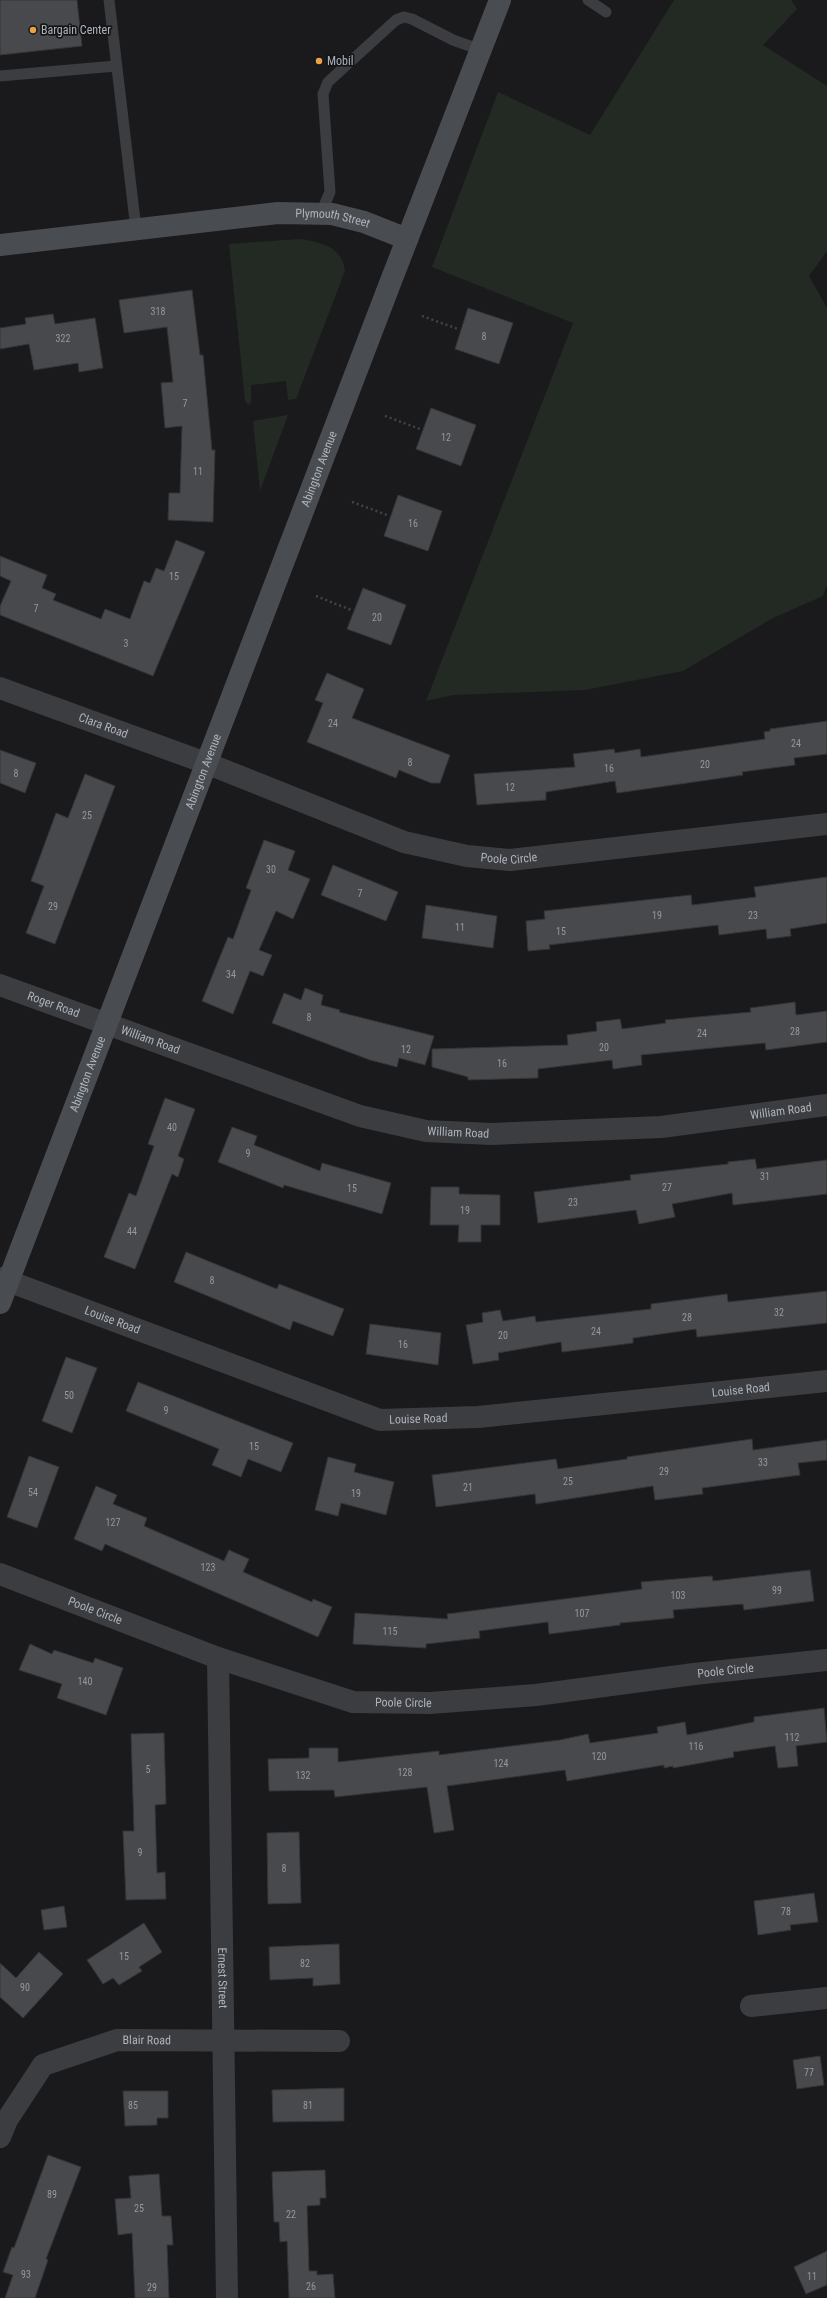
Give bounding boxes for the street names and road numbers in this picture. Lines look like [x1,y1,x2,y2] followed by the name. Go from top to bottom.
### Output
[295,206,373,231] street label: Plymouth Street
[298,429,340,509] street label: Abington Avenue
[77,710,130,741] street label: Clara Road
[182,731,224,811] street label: Abington Avenue
[480,850,538,867] street label: Poole Circle
[26,989,82,1020] street label: Roger Road
[119,1023,182,1057] street label: William Road
[67,1034,108,1114] street label: Abington Avenue
[749,1100,813,1122] street label: William Road
[427,1124,489,1141] street label: William Road
[83,1303,142,1337] street label: Louise Road
[711,1380,771,1400] street label: Louise Road
[389,1411,448,1427] street label: Louise Road
[66,1594,125,1628] street label: Poole Circle
[697,1661,755,1681] street label: Poole Circle
[375,1695,432,1710] street label: Poole Circle
[215,1947,230,2009] street label: Ernest Street
[123,2033,171,2047] street label: Blair Road

